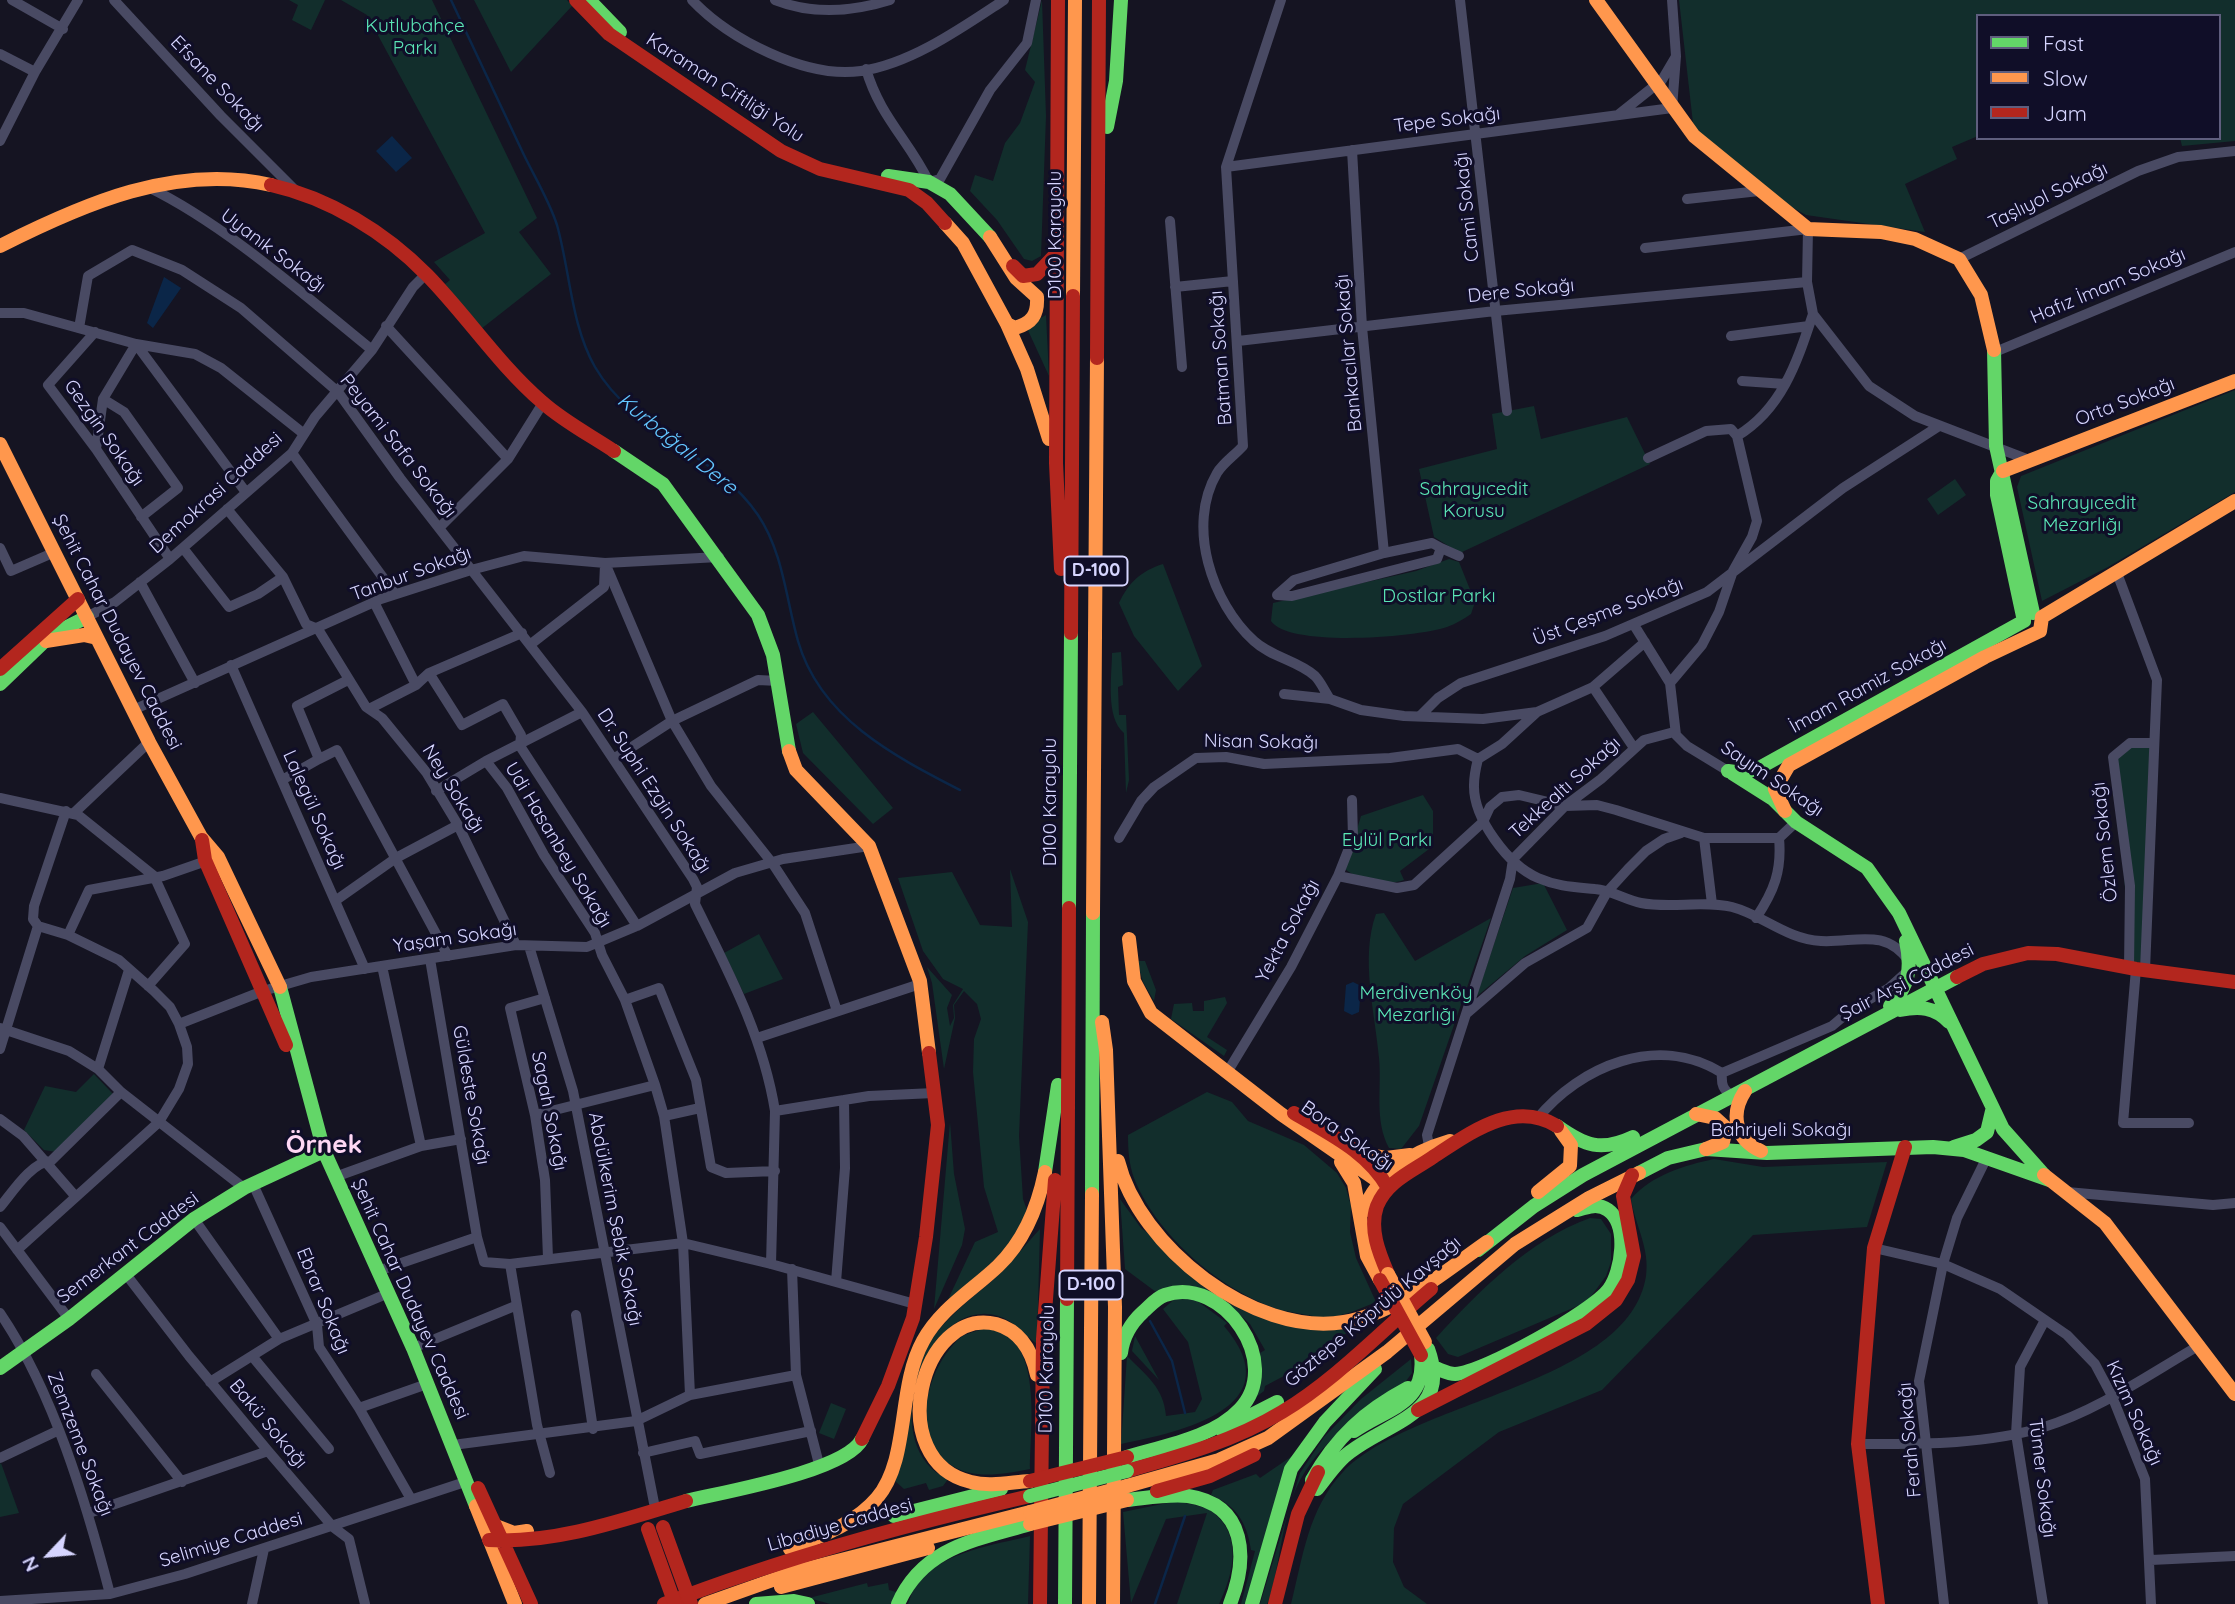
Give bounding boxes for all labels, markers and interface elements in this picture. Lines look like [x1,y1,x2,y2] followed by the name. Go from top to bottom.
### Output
[1976,14,2221,140] legend
[365,15,465,59] park label: Kutlubahçe Parkı
[642,28,808,148] street label: Karaman Çiftliği Yolu
[2043,30,2084,56] text: Fast
[165,31,269,137] street label: Efsane Sokağı
[2043,65,2088,91] text: Slow
[2043,100,2087,126] text: Jam
[1392,102,1502,138] street label: Tepe Sokağı
[1450,151,1484,263] street label: Cami Sokağı
[1985,157,2111,235] street label: Taşlıyol Sokağı
[1044,171,1066,299] street label: D100 Karayolu
[216,204,330,298] street label: Uyanık Sokağı
[2027,243,2189,329] street label: Hafız İmam Sokağı
[1331,273,1367,433] street label: Bankacılar Sokağı
[1467,274,1575,308] street label: Dere Sokağı
[1205,290,1237,426] street label: Batman Sokağı
[335,370,461,522] street label: Peyami Safa Sokağı
[2072,373,2178,431] street label: Orta Sokağı
[59,375,149,491] street label: Gezgin Sokağı
[612,388,742,500] water label: Kurbağalı Dere
[145,427,287,559] street label: Demokrasi Caddesi
[1419,478,1529,522] park label: Sahrayıcedit Korusu
[2027,492,2137,536] park label: Sahrayıcedit Mezarlığı
[48,510,186,754] street label: Şehit Cahar Dudayev Caddesi
[348,542,474,606] street label: Tanbur Sokağı
[1064,556,1128,586] road number: D-100
[1530,573,1686,651] street label: Üst Çeşme Sokağı
[1382,585,1496,607] park label: Dostlar Parkı
[1786,633,1950,739] street label: İmam Ramiz Sokağı
[592,704,716,878] street label: Dr. Suphi Ezgin Sokağı
[1204,730,1318,754] street label: Nisan Sokağı
[1505,732,1625,844] street label: Tekkealtı Sokağı
[1716,736,1828,822] street label: Sayım Sokağı
[1039,738,1061,866] street label: D100 Karayolu
[417,741,489,837] street label: Ney Sokağı
[278,747,350,873] street label: Lalegül Sokağı
[500,758,616,932] street label: Udi Hasanbey Sokağı
[2087,781,2123,903] street label: Özlem Sokağı
[1342,829,1432,851] park label: Eylül Parkı
[1251,876,1325,986] street label: Yekta Sokağı
[392,918,518,958] street label: Yaşam Sokağı
[1836,938,1978,1026] street label: Şair Arşi Caddesi
[1359,982,1473,1026] park label: Merdivenköy Mezarlığı
[448,1023,494,1167] street label: Güldeste Sokağı
[526,1049,572,1173] street label: Sagah Sokağı
[1297,1096,1397,1176] street label: Bora Sokağı
[583,1110,647,1328] street label: Abdülkerim Şebik Sokağı
[1711,1119,1851,1141] street label: Bahriyeli Sokağı
[286,1129,362,1161] district label: Örnek
[346,1175,474,1423] street label: Şehit Cahar Dudayev Caddesi
[53,1187,203,1309] street label: Semerkant Caddesi
[1280,1232,1466,1392] street label: Göztepe Köprülü Kavşağı
[291,1244,355,1358] street label: Ebrar Sokağı
[1060,1270,1122,1300] road number: D-100
[1034,1304,1060,1434] street label: D100 Karayolu
[2101,1357,2167,1469] street label: Kızım Sokağı
[42,1369,118,1519] street label: Zemzeme Sokağı
[224,1375,312,1473] street label: Bakü Sokağı
[1894,1381,1926,1499] street label: Ferah Sokağı
[2023,1417,2061,1539] street label: Tümer Sokağı
[765,1493,915,1557] street label: Libadiye Caddesi
[157,1507,305,1573] street label: Selimiye Caddesi
[14,1520,84,1590] north arrow
[16,1553,44,1576] text: N

